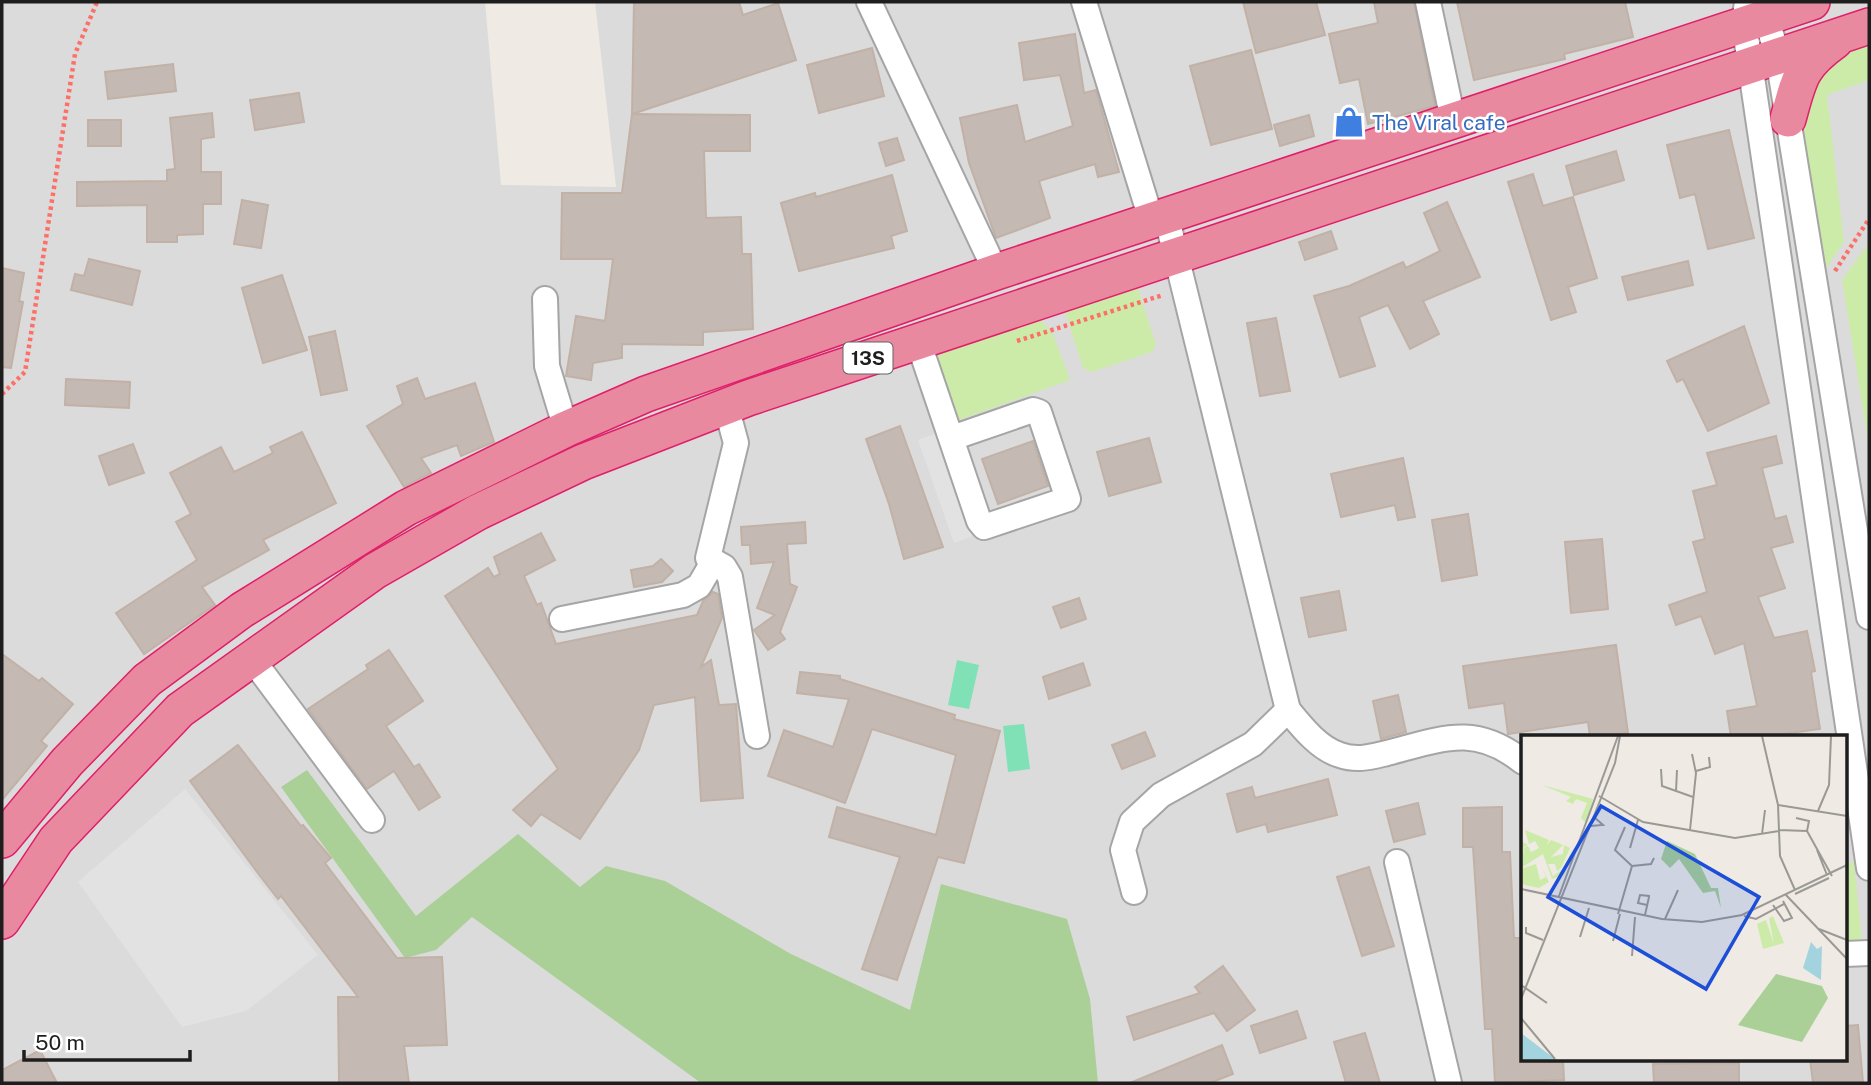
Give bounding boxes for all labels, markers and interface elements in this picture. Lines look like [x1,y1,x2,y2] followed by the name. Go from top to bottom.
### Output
[1332,105,1366,139] shop icon: The Viral cafe
[1372,110,1506,135] place label: The Viral cafe
[844,342,892,374] road number: 13S
[1521,735,1846,1060] inset map
[24,1018,191,1062] scale bar
[35,1030,85,1055] text: 50 m

